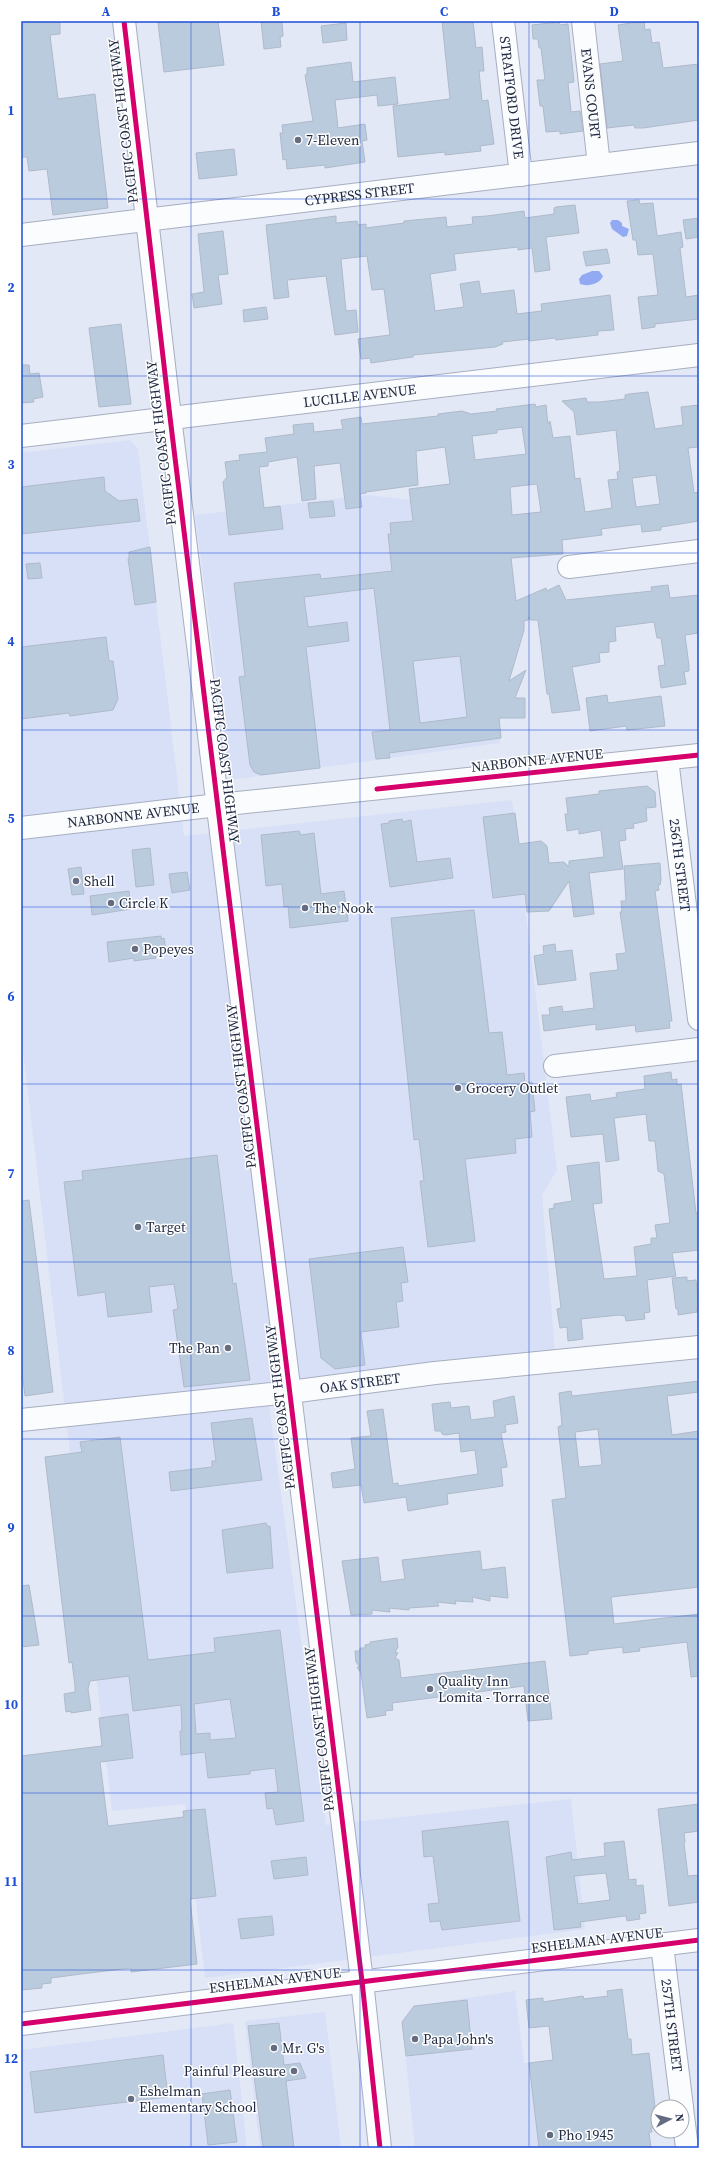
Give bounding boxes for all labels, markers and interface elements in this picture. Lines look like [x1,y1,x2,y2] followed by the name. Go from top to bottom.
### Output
[102,3,111,20] text: A
[272,3,281,20] text: B
[440,3,448,20] text: C
[609,3,619,20] text: D
[495,35,529,160] street label: STRATFORD DRIVE
[103,37,143,205] street label: PACIFIC COAST HIGHWAY
[576,47,606,141] street label: EVANS COURT
[7,102,15,119] text: 1
[306,130,360,150] place label: 7-Eleven
[293,135,303,145] marker: 7-Eleven
[303,177,416,211] street label: CYPRESS STREET
[7,279,15,296] text: 2
[141,359,181,527] street label: PACIFIC COAST HIGHWAY
[302,379,417,412] street label: LUCILLE AVENUE
[7,456,15,473] text: 3
[7,633,15,650] text: 4
[205,677,245,845] street label: PACIFIC COAST HIGHWAY
[470,743,604,777] street label: NARBONNE AVENUE
[66,797,200,833] street label: NARBONNE AVENUE
[7,810,15,827] text: 5
[664,817,696,913] street label: 256TH STREET
[84,871,115,891] place label: Shell
[71,876,81,886] marker: Shell
[119,893,169,913] place label: Circle K
[106,898,116,908] marker: Circle K
[313,898,374,918] place label: The Nook
[300,903,310,913] marker: The Nook
[143,939,194,959] place label: Popeyes
[130,944,140,954] marker: Popeyes
[7,988,15,1005] text: 6
[221,1002,261,1170] street label: PACIFIC COAST HIGHWAY
[466,1078,558,1098] place label: Grocery Outlet
[453,1083,463,1093] marker: Grocery Outlet
[7,1165,15,1182] text: 7
[146,1217,186,1237] place label: Target
[133,1222,143,1232] marker: Target
[260,1323,300,1491] street label: PACIFIC COAST HIGHWAY
[169,1338,221,1358] place label: The Pan
[7,1342,15,1359] text: 8
[223,1343,233,1353] marker: The Pan
[318,1368,402,1398] street label: OAK STREET
[7,1519,15,1536] text: 9
[299,1645,339,1813] street label: PACIFIC COAST HIGHWAY
[438,1671,549,1707] place label: Quality Inn Lomita - Torrance
[425,1684,435,1694] marker: Quality Inn Lomita - Torrance
[4,1696,18,1713] text: 10
[4,1873,18,1890] text: 11
[530,1922,664,1958] street label: ESHELMAN AVENUE
[208,1962,342,1998] street label: ESHELMAN AVENUE
[656,1978,688,2074] street label: 257TH STREET
[423,2029,494,2049] place label: Papa John's
[410,2034,420,2044] marker: Papa John's
[282,2038,325,2058] place label: Mr. G's
[269,2043,279,2053] marker: Mr. G's
[4,2050,18,2067] text: 12
[184,2061,286,2081] place label: Painful Pleasure
[289,2066,299,2076] marker: Painful Pleasure
[139,2081,257,2117] place label: Eshelman Elementary School
[126,2094,136,2104] marker: Eshelman Elementary School
[650,2099,690,2139] north arrow
[671,2113,687,2123] text: N
[558,2125,614,2145] place label: Pho 1945
[545,2130,555,2140] marker: Pho 1945

